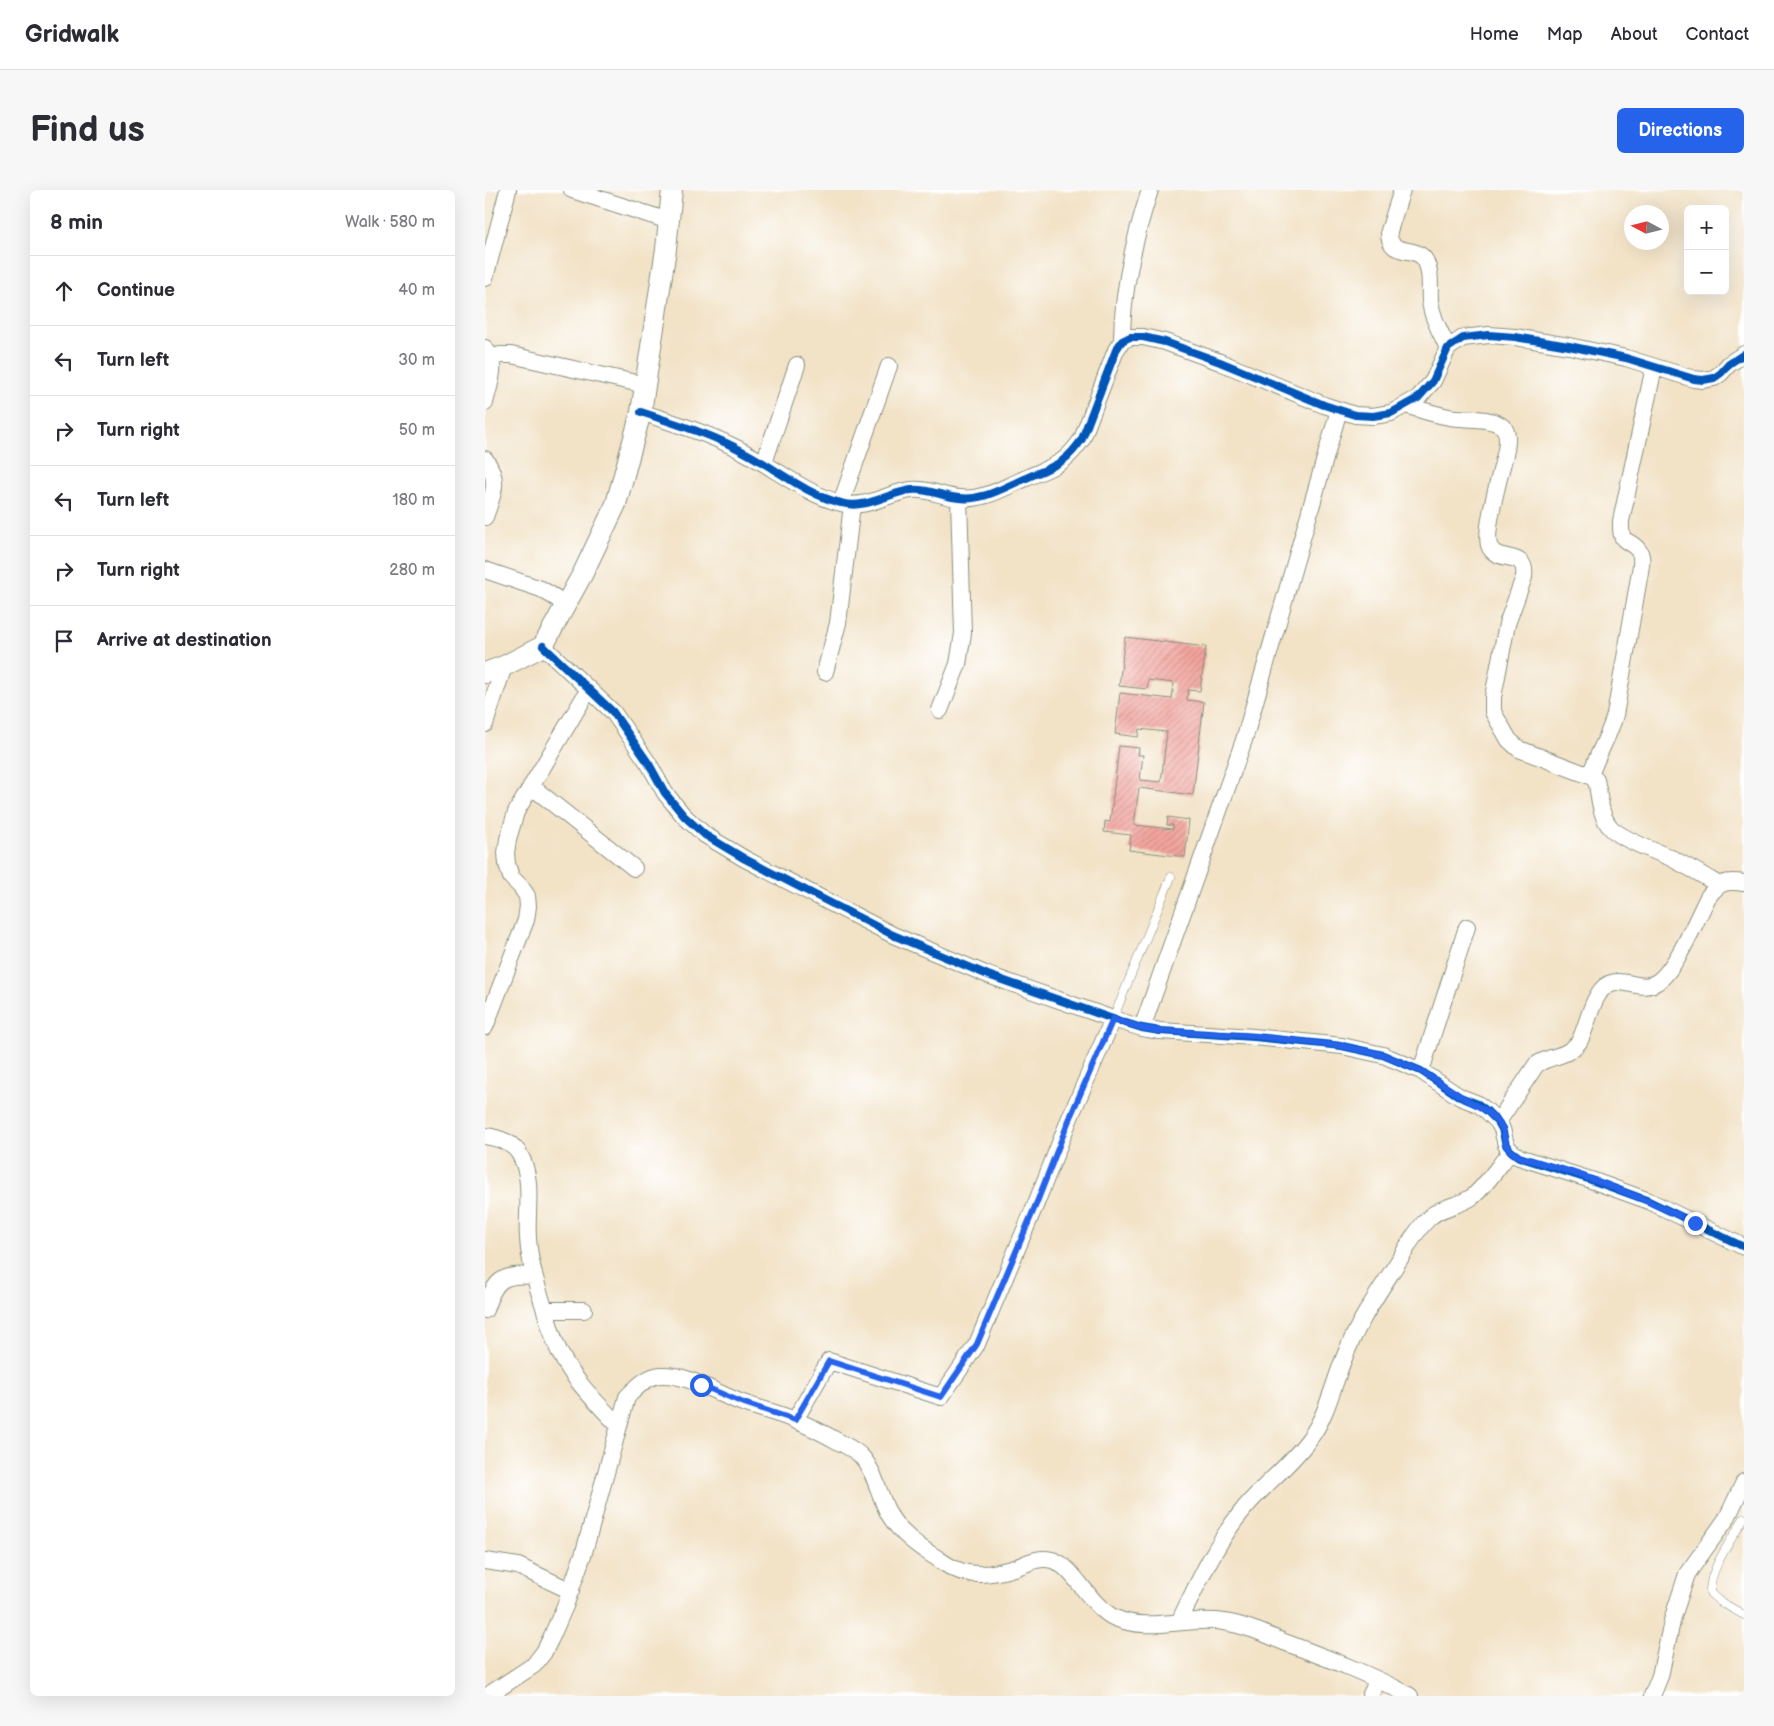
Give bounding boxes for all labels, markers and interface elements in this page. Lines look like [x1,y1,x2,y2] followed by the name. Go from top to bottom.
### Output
[25,20,119,49] text: Gridwalk
[1470,24,1519,45] text: Home
[1547,24,1583,45] text: Map
[1611,24,1658,45] text: About
[1686,24,1749,45] text: Contact
[1617,108,1744,153] button: Directions
[30,109,145,152] text: Find us
[1624,205,1669,250] north arrow
[1684,205,1729,295] map controls
[1684,205,1729,250] button: +
[50,210,103,235] text: 8 min
[345,213,435,232] text: Walk · 580 m
[1684,250,1729,295] button: −
[50,277,78,305] icon: ahead
[97,279,175,302] text: Continue
[398,281,435,300] text: 40 m
[50,347,78,375] icon: left
[97,349,169,372] text: Turn left
[398,351,435,370] text: 30 m
[50,417,78,445] icon: right
[97,419,180,442] text: Turn right
[399,421,435,440] text: 50 m
[50,487,78,515] icon: left
[97,489,169,512] text: Turn left
[393,491,435,510] text: 180 m
[50,557,78,585] icon: right
[97,559,180,582] text: Turn right
[389,561,435,580] text: 280 m
[50,627,78,655] icon: arrive
[97,629,272,652] text: Arrive at destination
[1684,1212,1707,1235] route end
[690,1374,713,1397] route start

